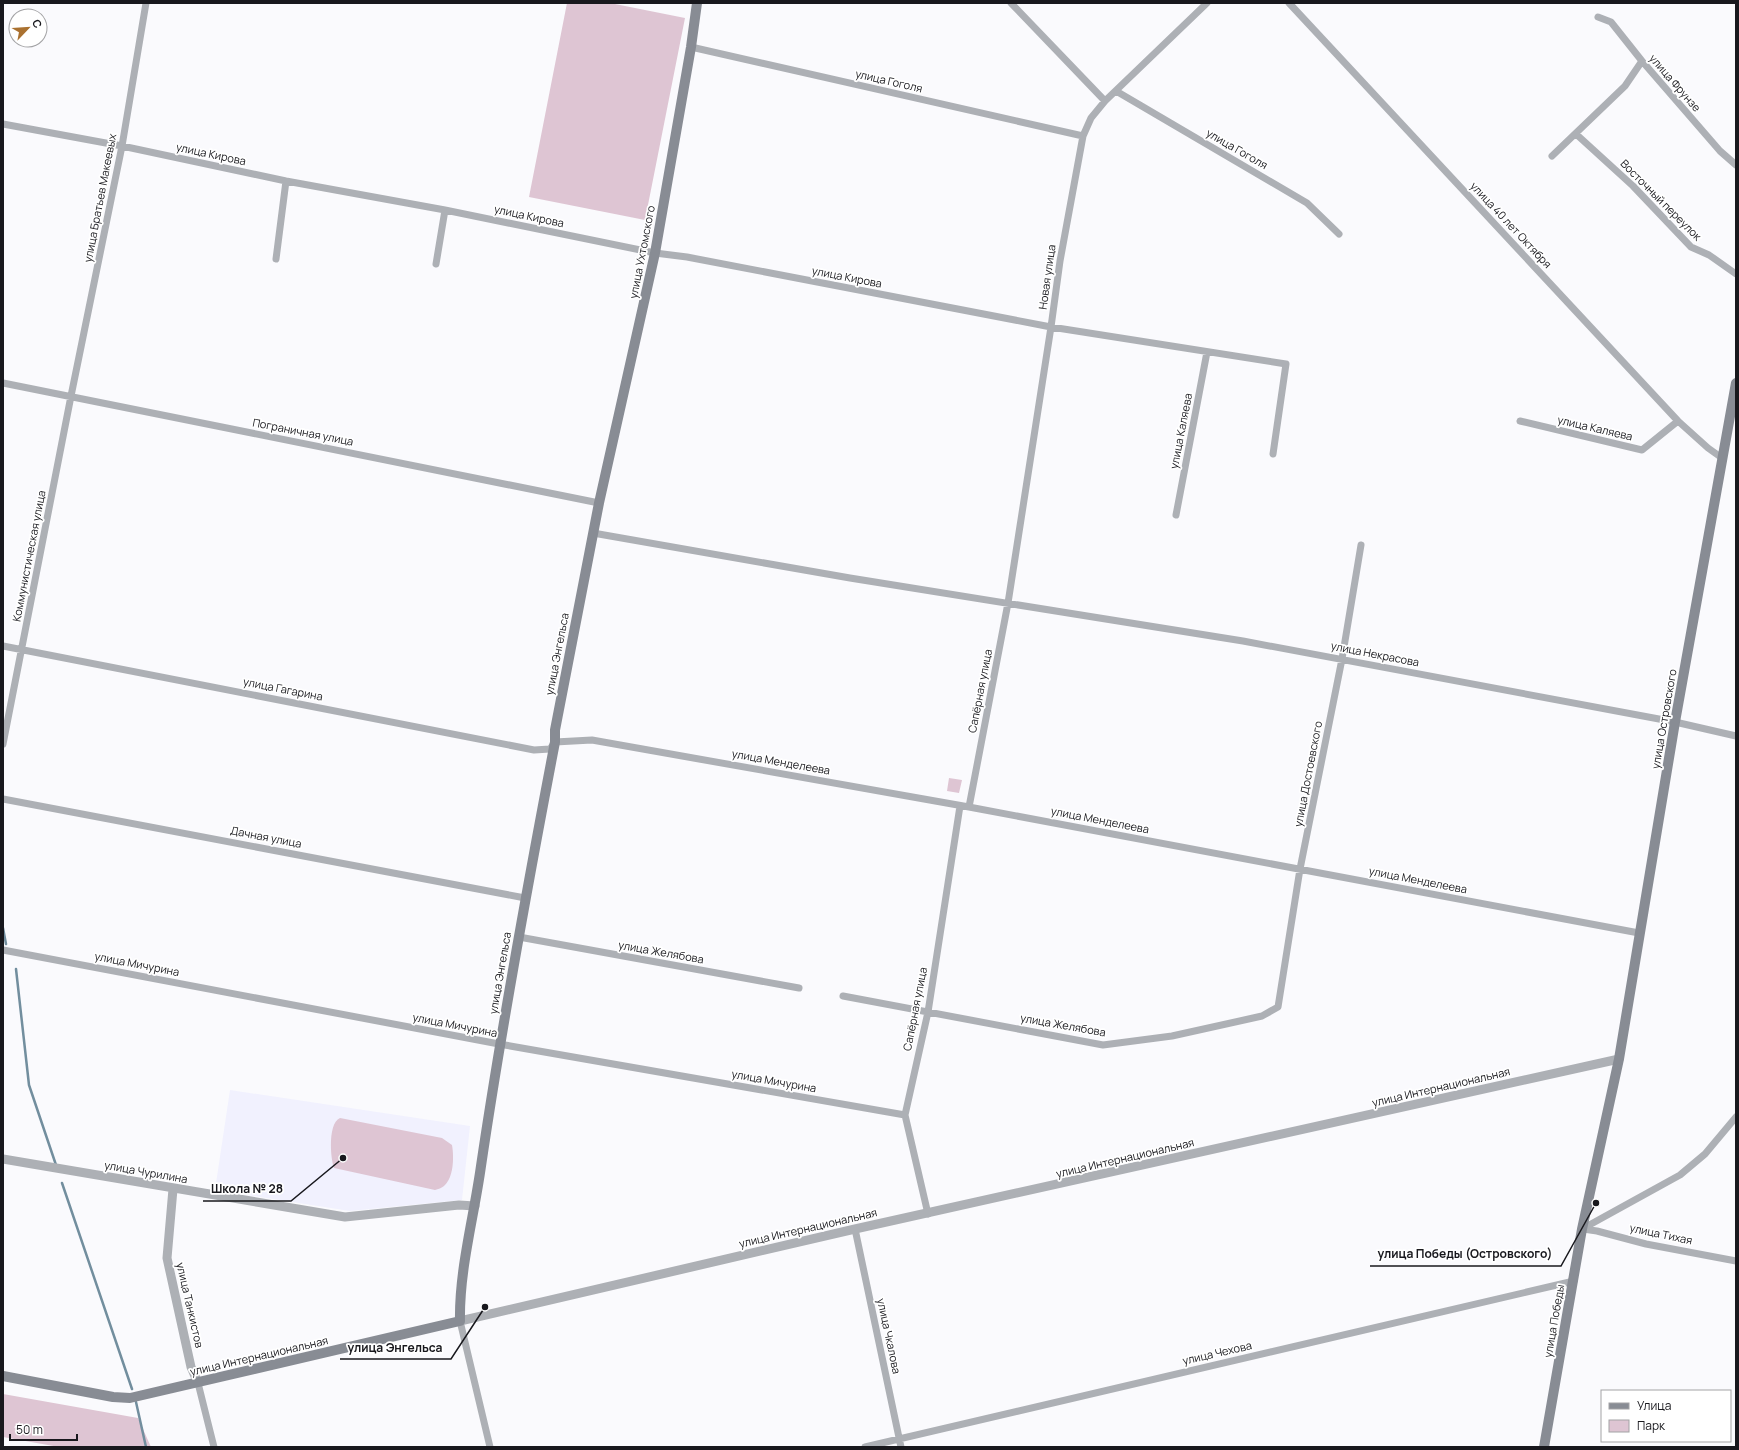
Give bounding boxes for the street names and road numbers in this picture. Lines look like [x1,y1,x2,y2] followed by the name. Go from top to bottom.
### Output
[1646,51,1705,115] street label: улица Фрунзе
[854,65,924,96] street label: улица Гоголя
[1204,125,1271,172] street label: улица Гоголя
[80,132,119,264] street label: улица Братьев Макеевых
[175,139,247,168] street label: улица Кирова
[1618,156,1706,244] street label: Восточный переулок
[1467,178,1555,271] street label: улица 40 лет Октября
[493,201,565,230] street label: улица Кирова
[625,204,658,300] street label: улица Ухтомского
[1035,244,1058,310] street label: Новая улица
[811,262,883,291] street label: улица Кирова
[1166,392,1195,470] street label: улица Каляева
[1556,412,1634,443] street label: улица Каляева
[251,414,355,449] street label: Пограничная улица
[8,489,49,623] street label: Коммунистическая улица
[541,612,572,696] street label: улица Энгельса
[1330,638,1421,669] street label: улица Некрасова
[964,648,995,734] street label: Сапёрная улица
[1647,667,1680,770] street label: улица Островского
[242,673,324,704] street label: улица Гагарина
[1290,719,1325,828] street label: улица Достоевского
[731,745,831,778] street label: улица Менделеева
[1050,803,1150,836] street label: улица Менделеева
[229,822,303,851] street label: Дачная улица
[1368,863,1468,896] street label: улица Менделеева
[485,931,514,1015] street label: улица Энгельса
[617,937,705,966] street label: улица Желябова
[93,948,181,979] street label: улица Мичурина
[899,966,930,1052] street label: Сапёрная улица
[411,1009,499,1040] street label: улица Мичурина
[1019,1010,1107,1039] street label: улица Желябова
[1370,1063,1511,1110] street label: улица Интернациональная
[730,1066,818,1095] street label: улица Мичурина
[1054,1134,1195,1181] street label: улица Интернациональная
[103,1157,189,1186] street label: улица Чурилина
[737,1204,878,1251] street label: улица Интернациональная
[1628,1220,1694,1247] street label: улица Тихая
[173,1261,208,1349] street label: улица Танкистов
[1540,1283,1567,1359] street label: улица Победы
[874,1297,905,1375] street label: улица Чкалова
[188,1332,329,1379] street label: улица Интернациональная
[1181,1337,1253,1368] street label: улица Чехова

